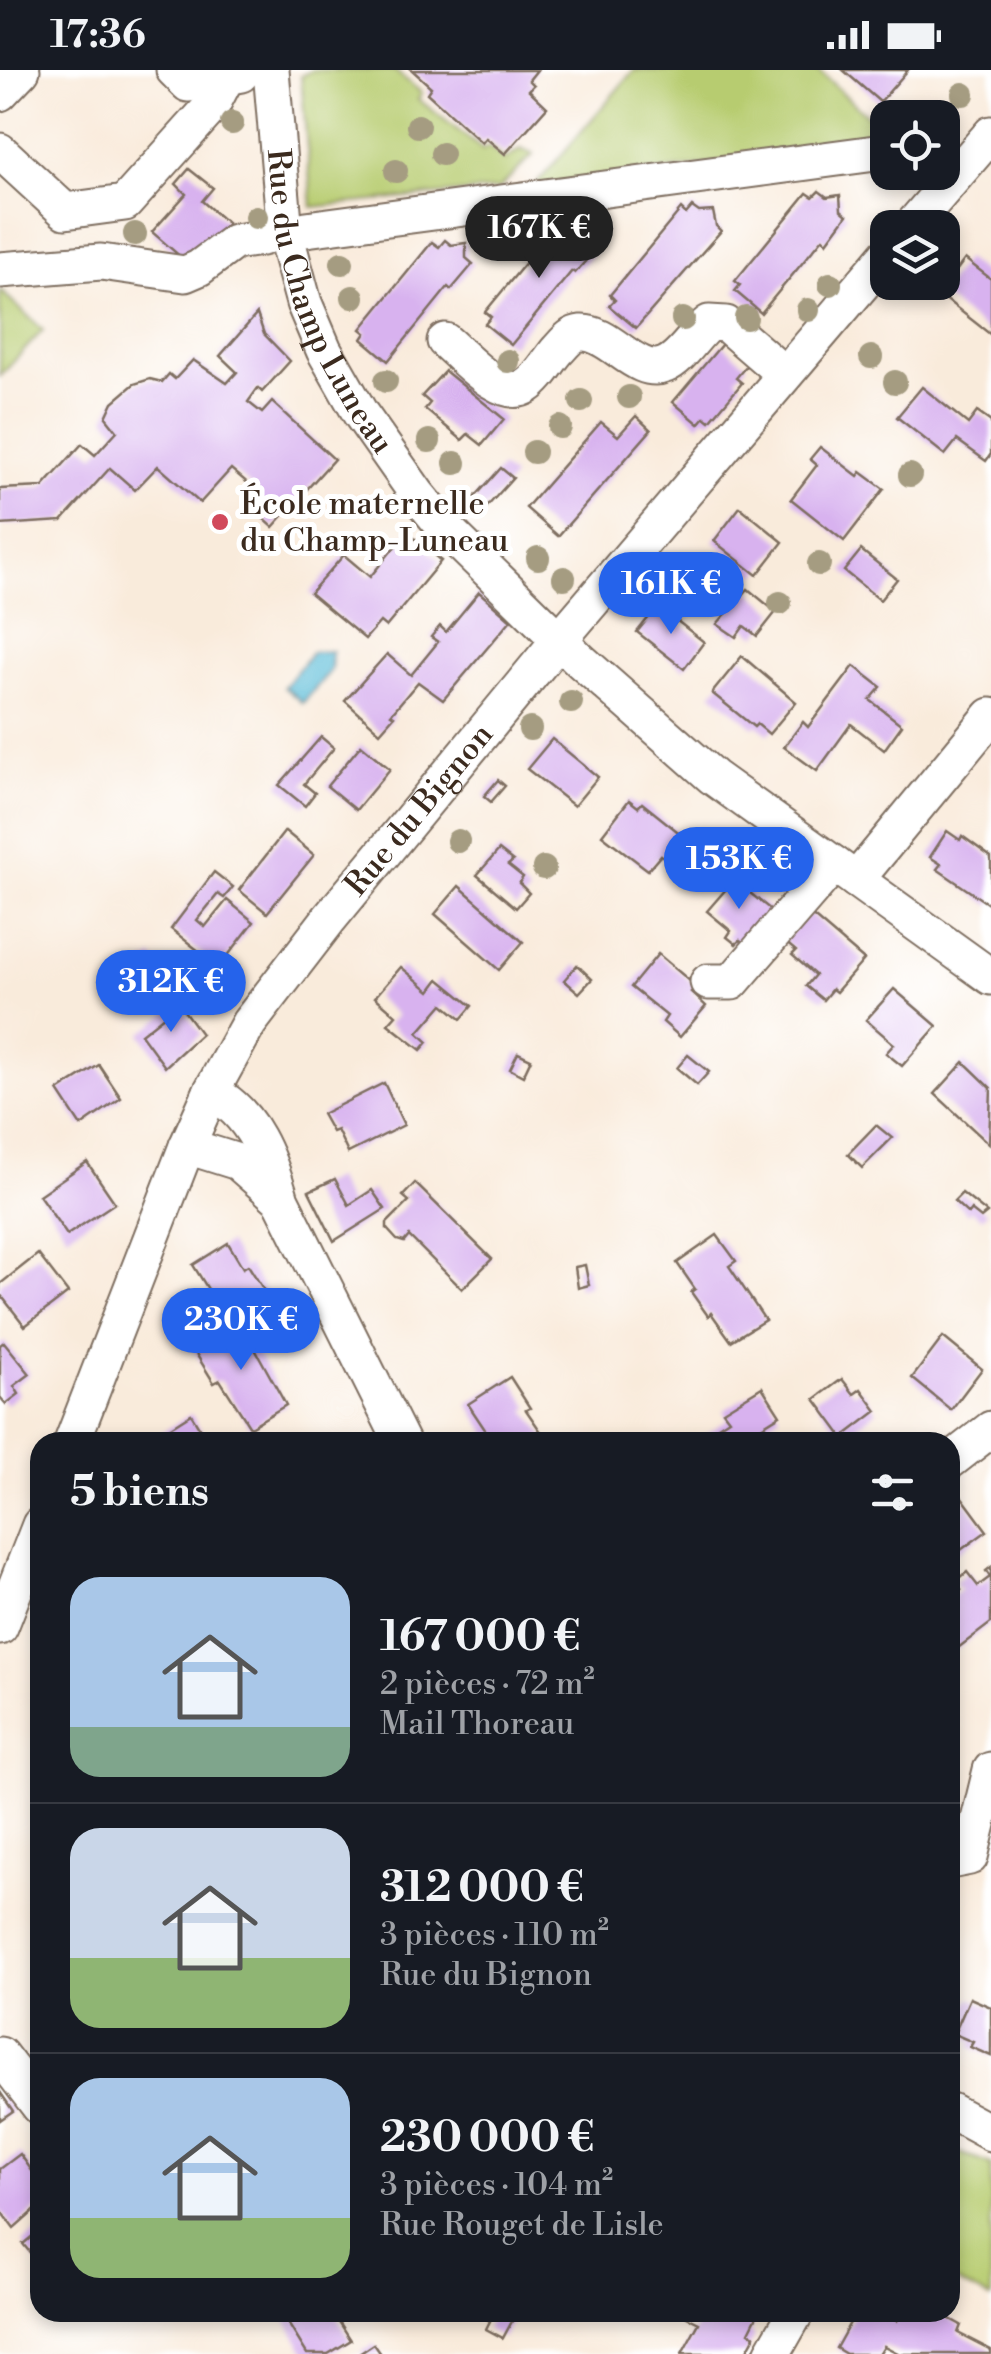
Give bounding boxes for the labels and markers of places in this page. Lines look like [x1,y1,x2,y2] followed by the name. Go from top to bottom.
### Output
[458,196,620,281] pin: 167K €
[240,482,508,561] place label: École maternelle du Champ-Luneau
[209,511,231,533] marker: École maternelle du Champ-Luneau
[590,552,752,637] pin: 161K €
[658,827,820,912] pin: 153K €
[90,950,252,1035] pin: 312K €
[160,1288,322,1373] pin: 230K €

